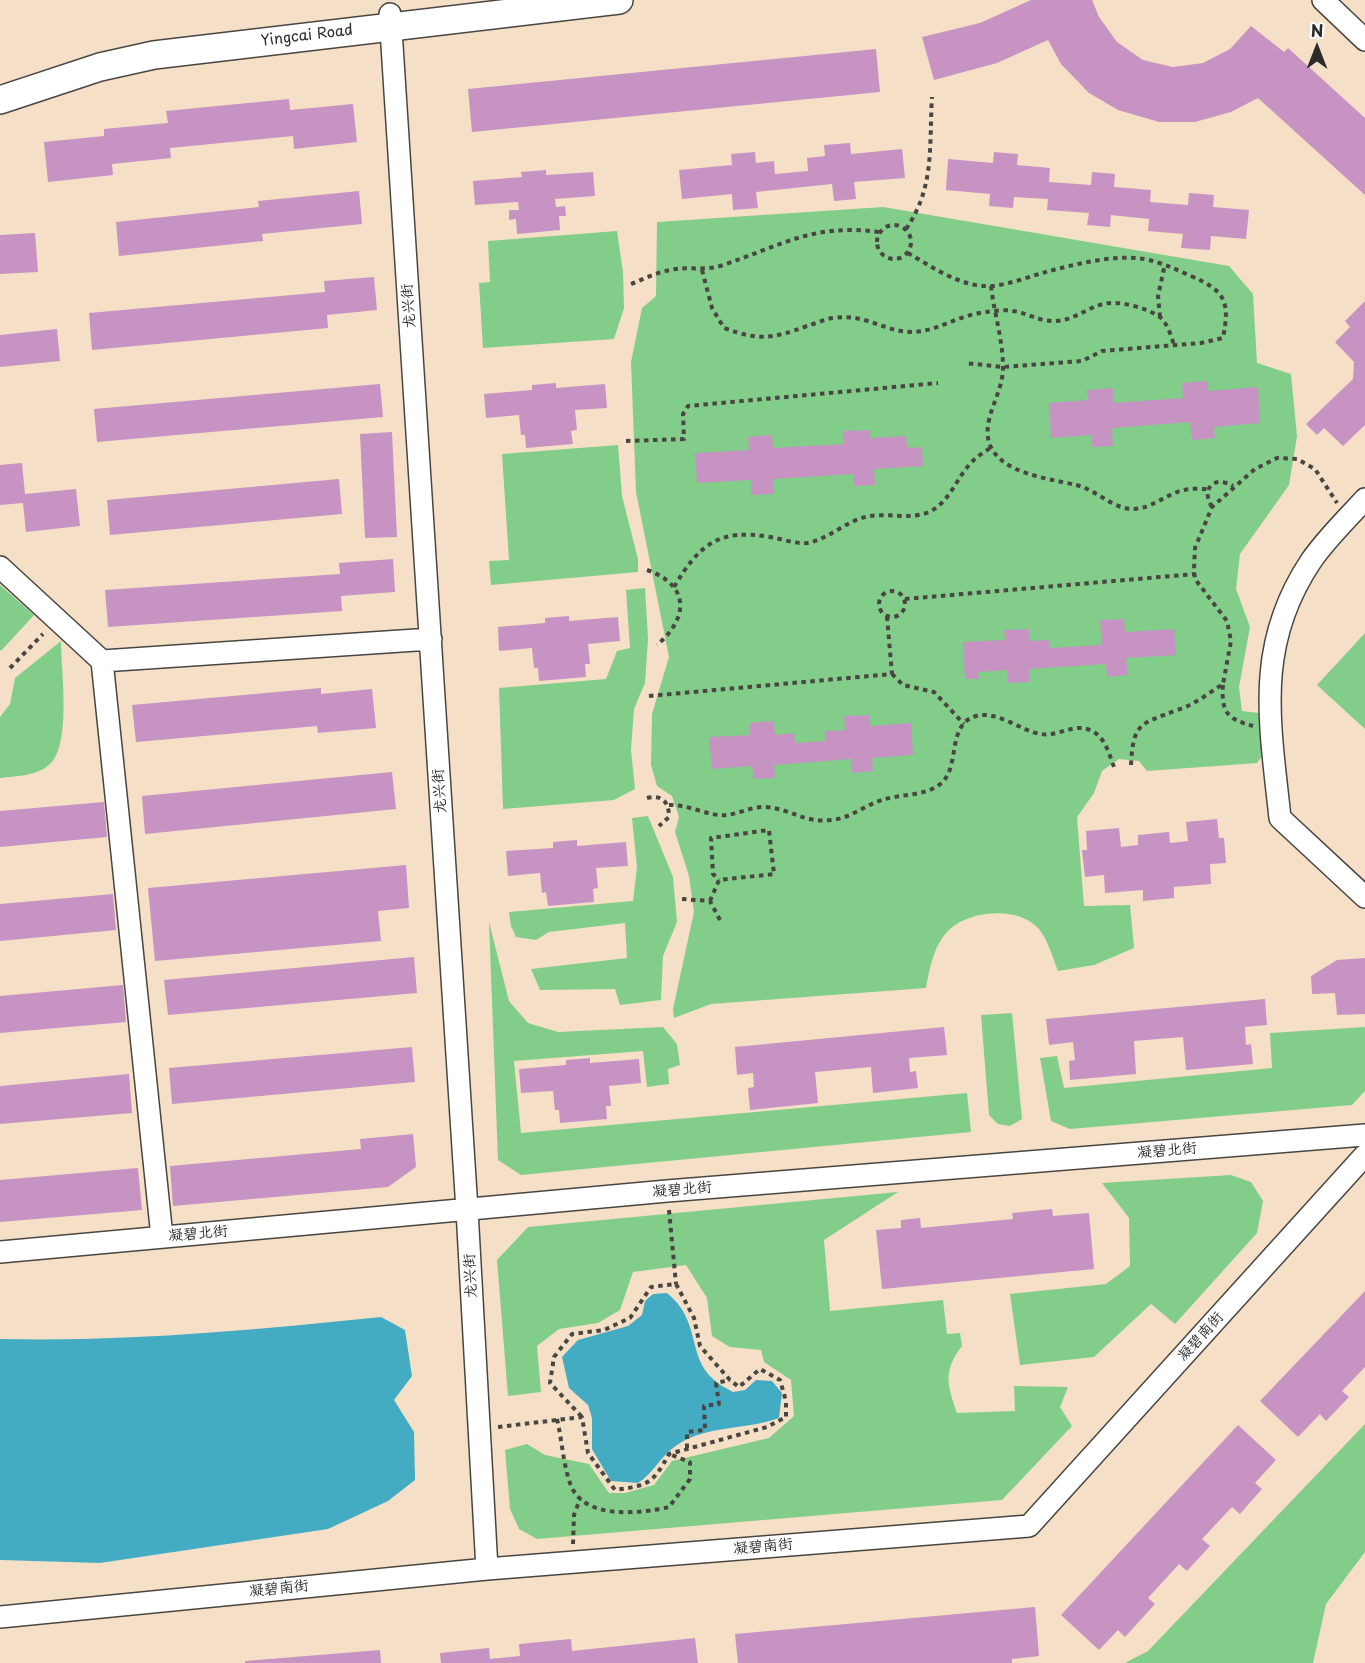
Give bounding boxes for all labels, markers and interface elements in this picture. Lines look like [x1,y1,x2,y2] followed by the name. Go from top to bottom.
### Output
[1287,18,1347,78] north arrow
[1311,18,1323,42] text: N
[260,21,354,51] street label: Yingcai Road
[398,283,420,329] street label: 龙兴街
[429,768,451,814] street label: 龙兴街
[1136,1139,1198,1163] street label: 凝碧北街
[651,1178,713,1202] street label: 凝碧北街
[167,1222,229,1246] street label: 凝碧北街
[461,1253,481,1299] street label: 龙兴街
[1174,1309,1228,1365] street label: 凝碧南街
[732,1535,794,1559] street label: 凝碧南街
[248,1577,310,1601] street label: 凝碧南街

